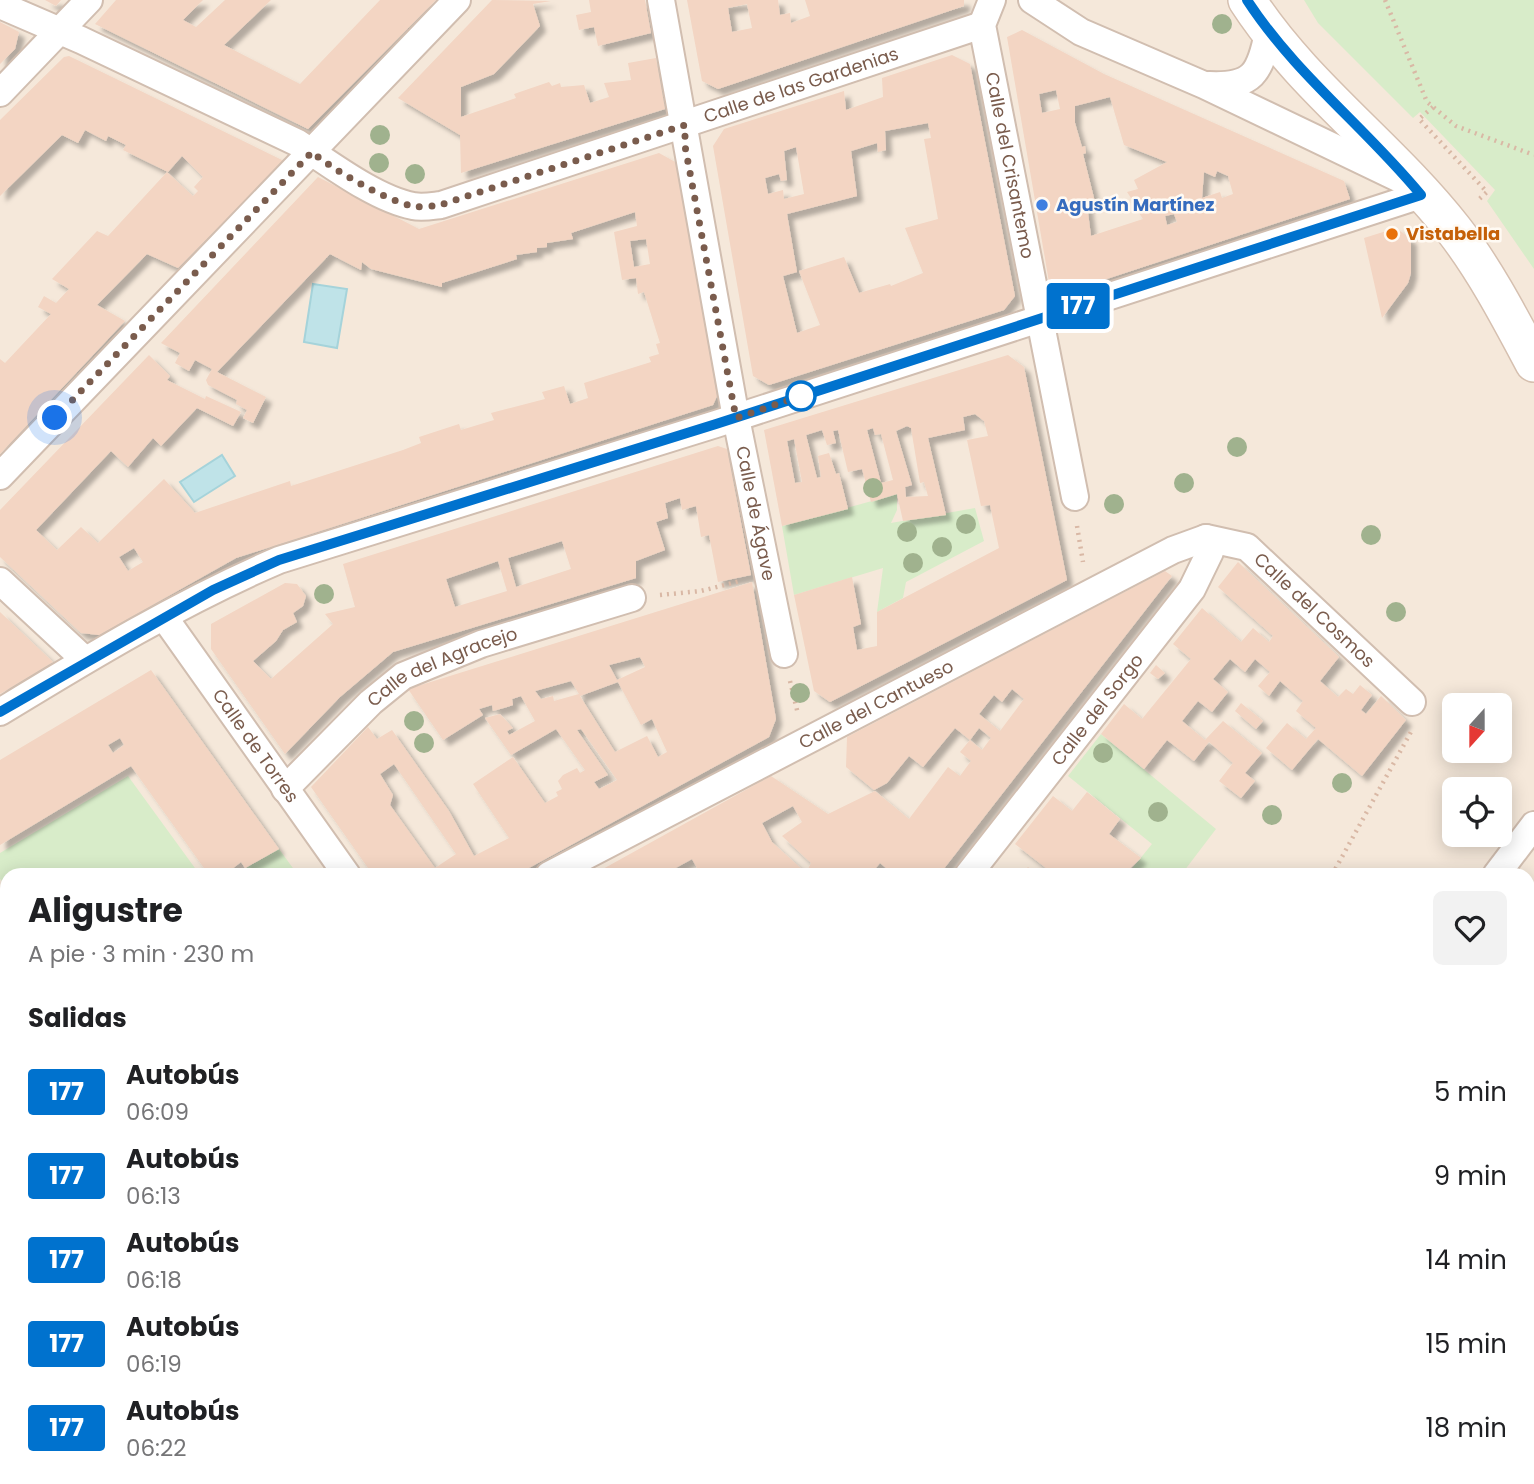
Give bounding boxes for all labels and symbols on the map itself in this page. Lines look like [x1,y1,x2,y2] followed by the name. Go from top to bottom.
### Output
[700,41,902,129] street label: Calle de las Gardenias
[980,70,1041,261] street label: Calle del Crisantemo
[1056,192,1214,217] place label: Agustín Martínez
[1034,197,1050,213] marker: Agustín Martínez
[1406,221,1500,246] place label: Vistabella
[1384,226,1400,242] marker: Vistabella
[1038,283,1118,329] line badge: 177
[786,381,816,411] unlabelled marker
[37,400,72,435] your location
[730,444,782,583] street label: Calle de Ágave
[1249,547,1381,673] street label: Calle del Cosmos
[361,621,520,712] street label: Calle del Agracejo
[1045,648,1149,771] street label: Calle del Sorgo
[794,653,958,755] street label: Calle del Cantueso
[207,684,305,808] street label: Calle de Torres
[1442,693,1512,763] north arrow

